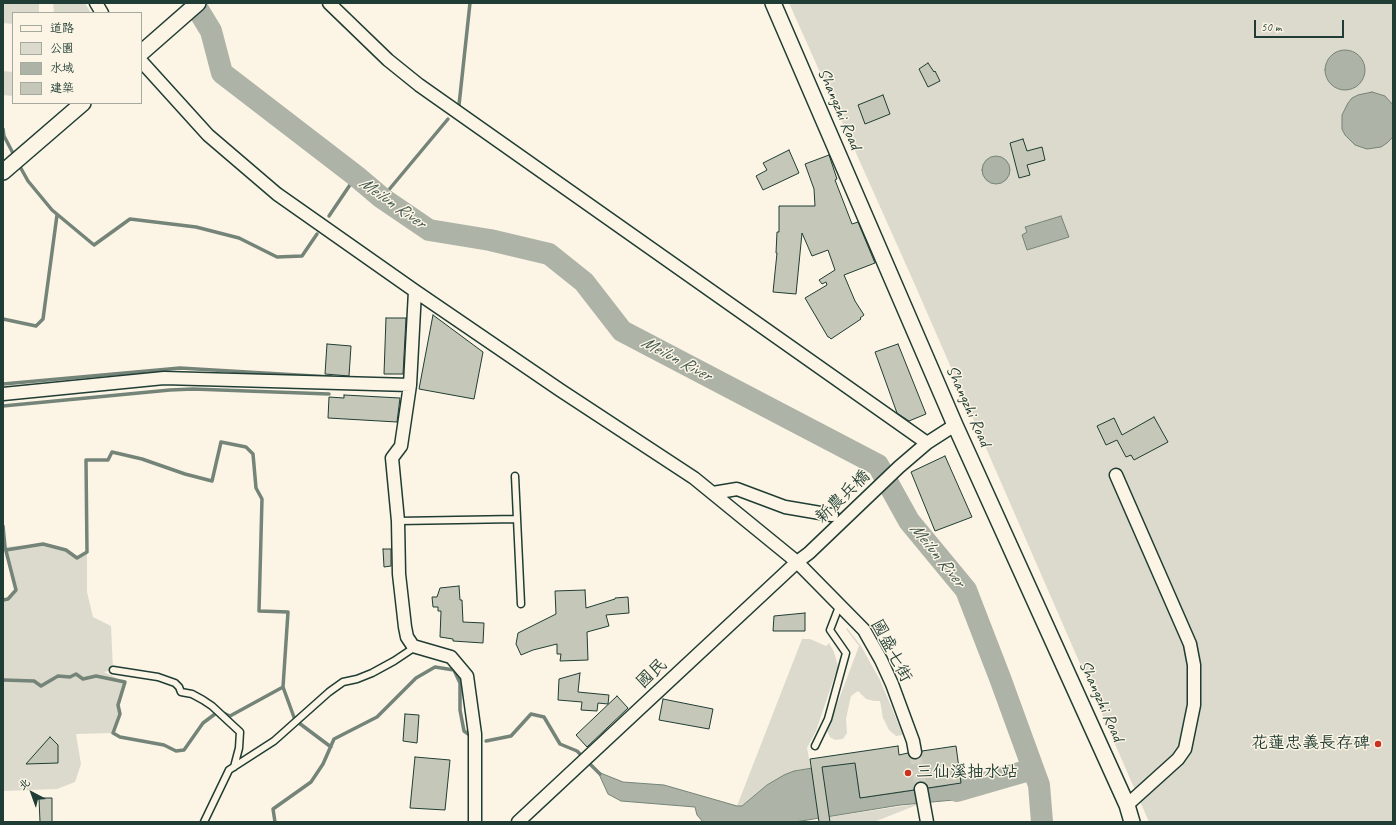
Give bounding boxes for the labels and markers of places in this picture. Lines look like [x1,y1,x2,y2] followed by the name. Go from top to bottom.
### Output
[1251,734,1370,754] place label: 花蓮忠義長存碑
[1373,739,1383,749] marker: 花蓮忠義長存碑
[916,763,1018,783] place label: 三仙溪抽水站
[903,768,913,778] marker: 三仙溪抽水站

